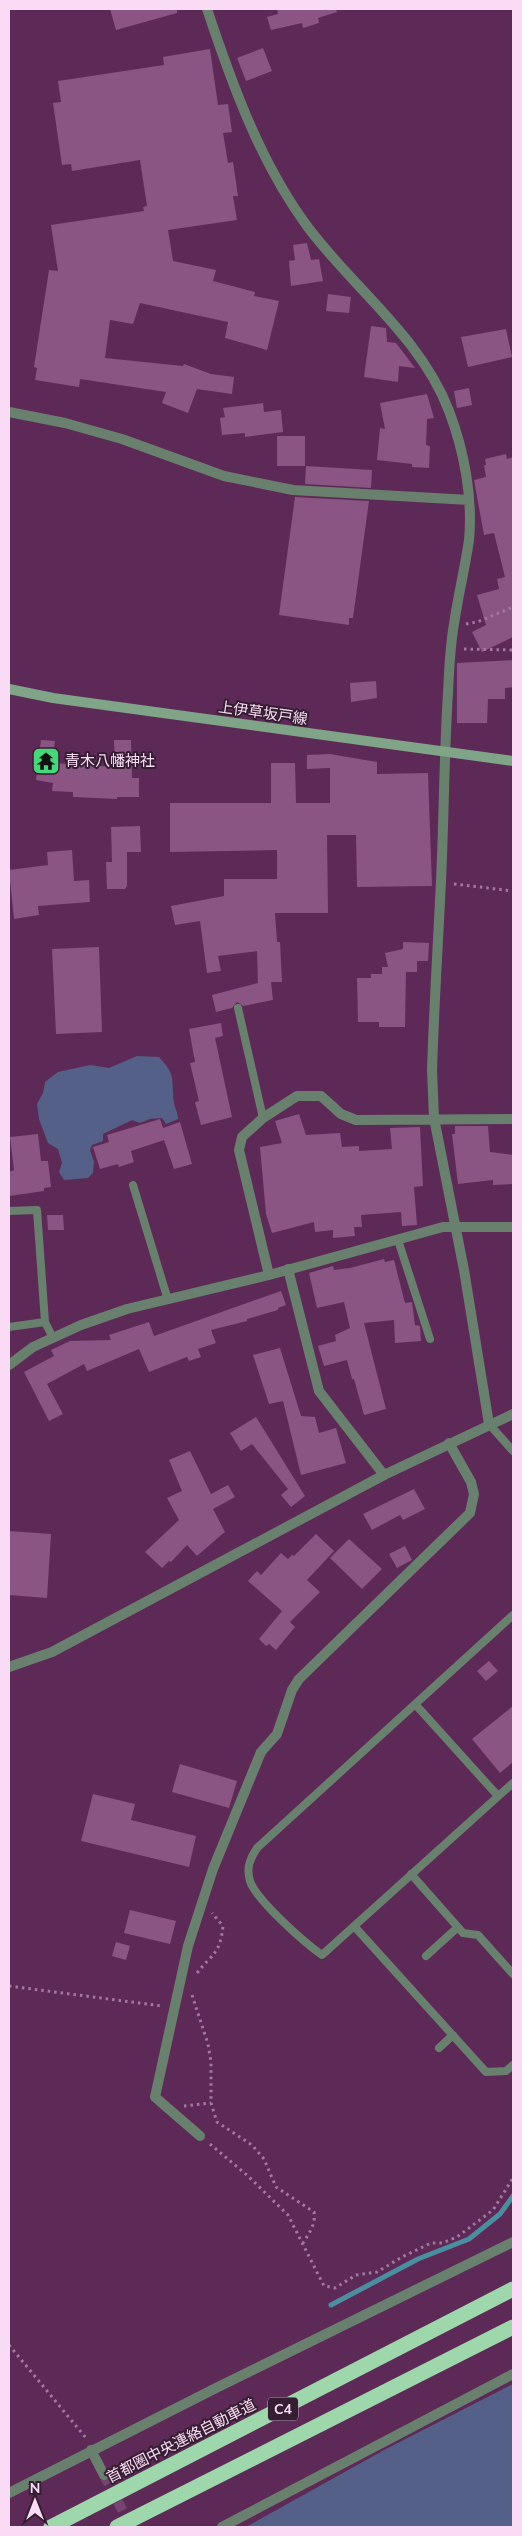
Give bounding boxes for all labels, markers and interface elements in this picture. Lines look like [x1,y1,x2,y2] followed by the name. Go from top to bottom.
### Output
[217,697,309,728] street label: 上伊草坂戸線
[31,746,61,776] temple icon: 青木八幡神社
[65,751,155,770] place label: 青木八幡神社
[103,2395,259,2486] street label: 首都圏中央連絡自動車道
[268,2398,298,2420] road number: C4
[10,2476,60,2526] north arrow
[30,2479,40,2497] text: N

